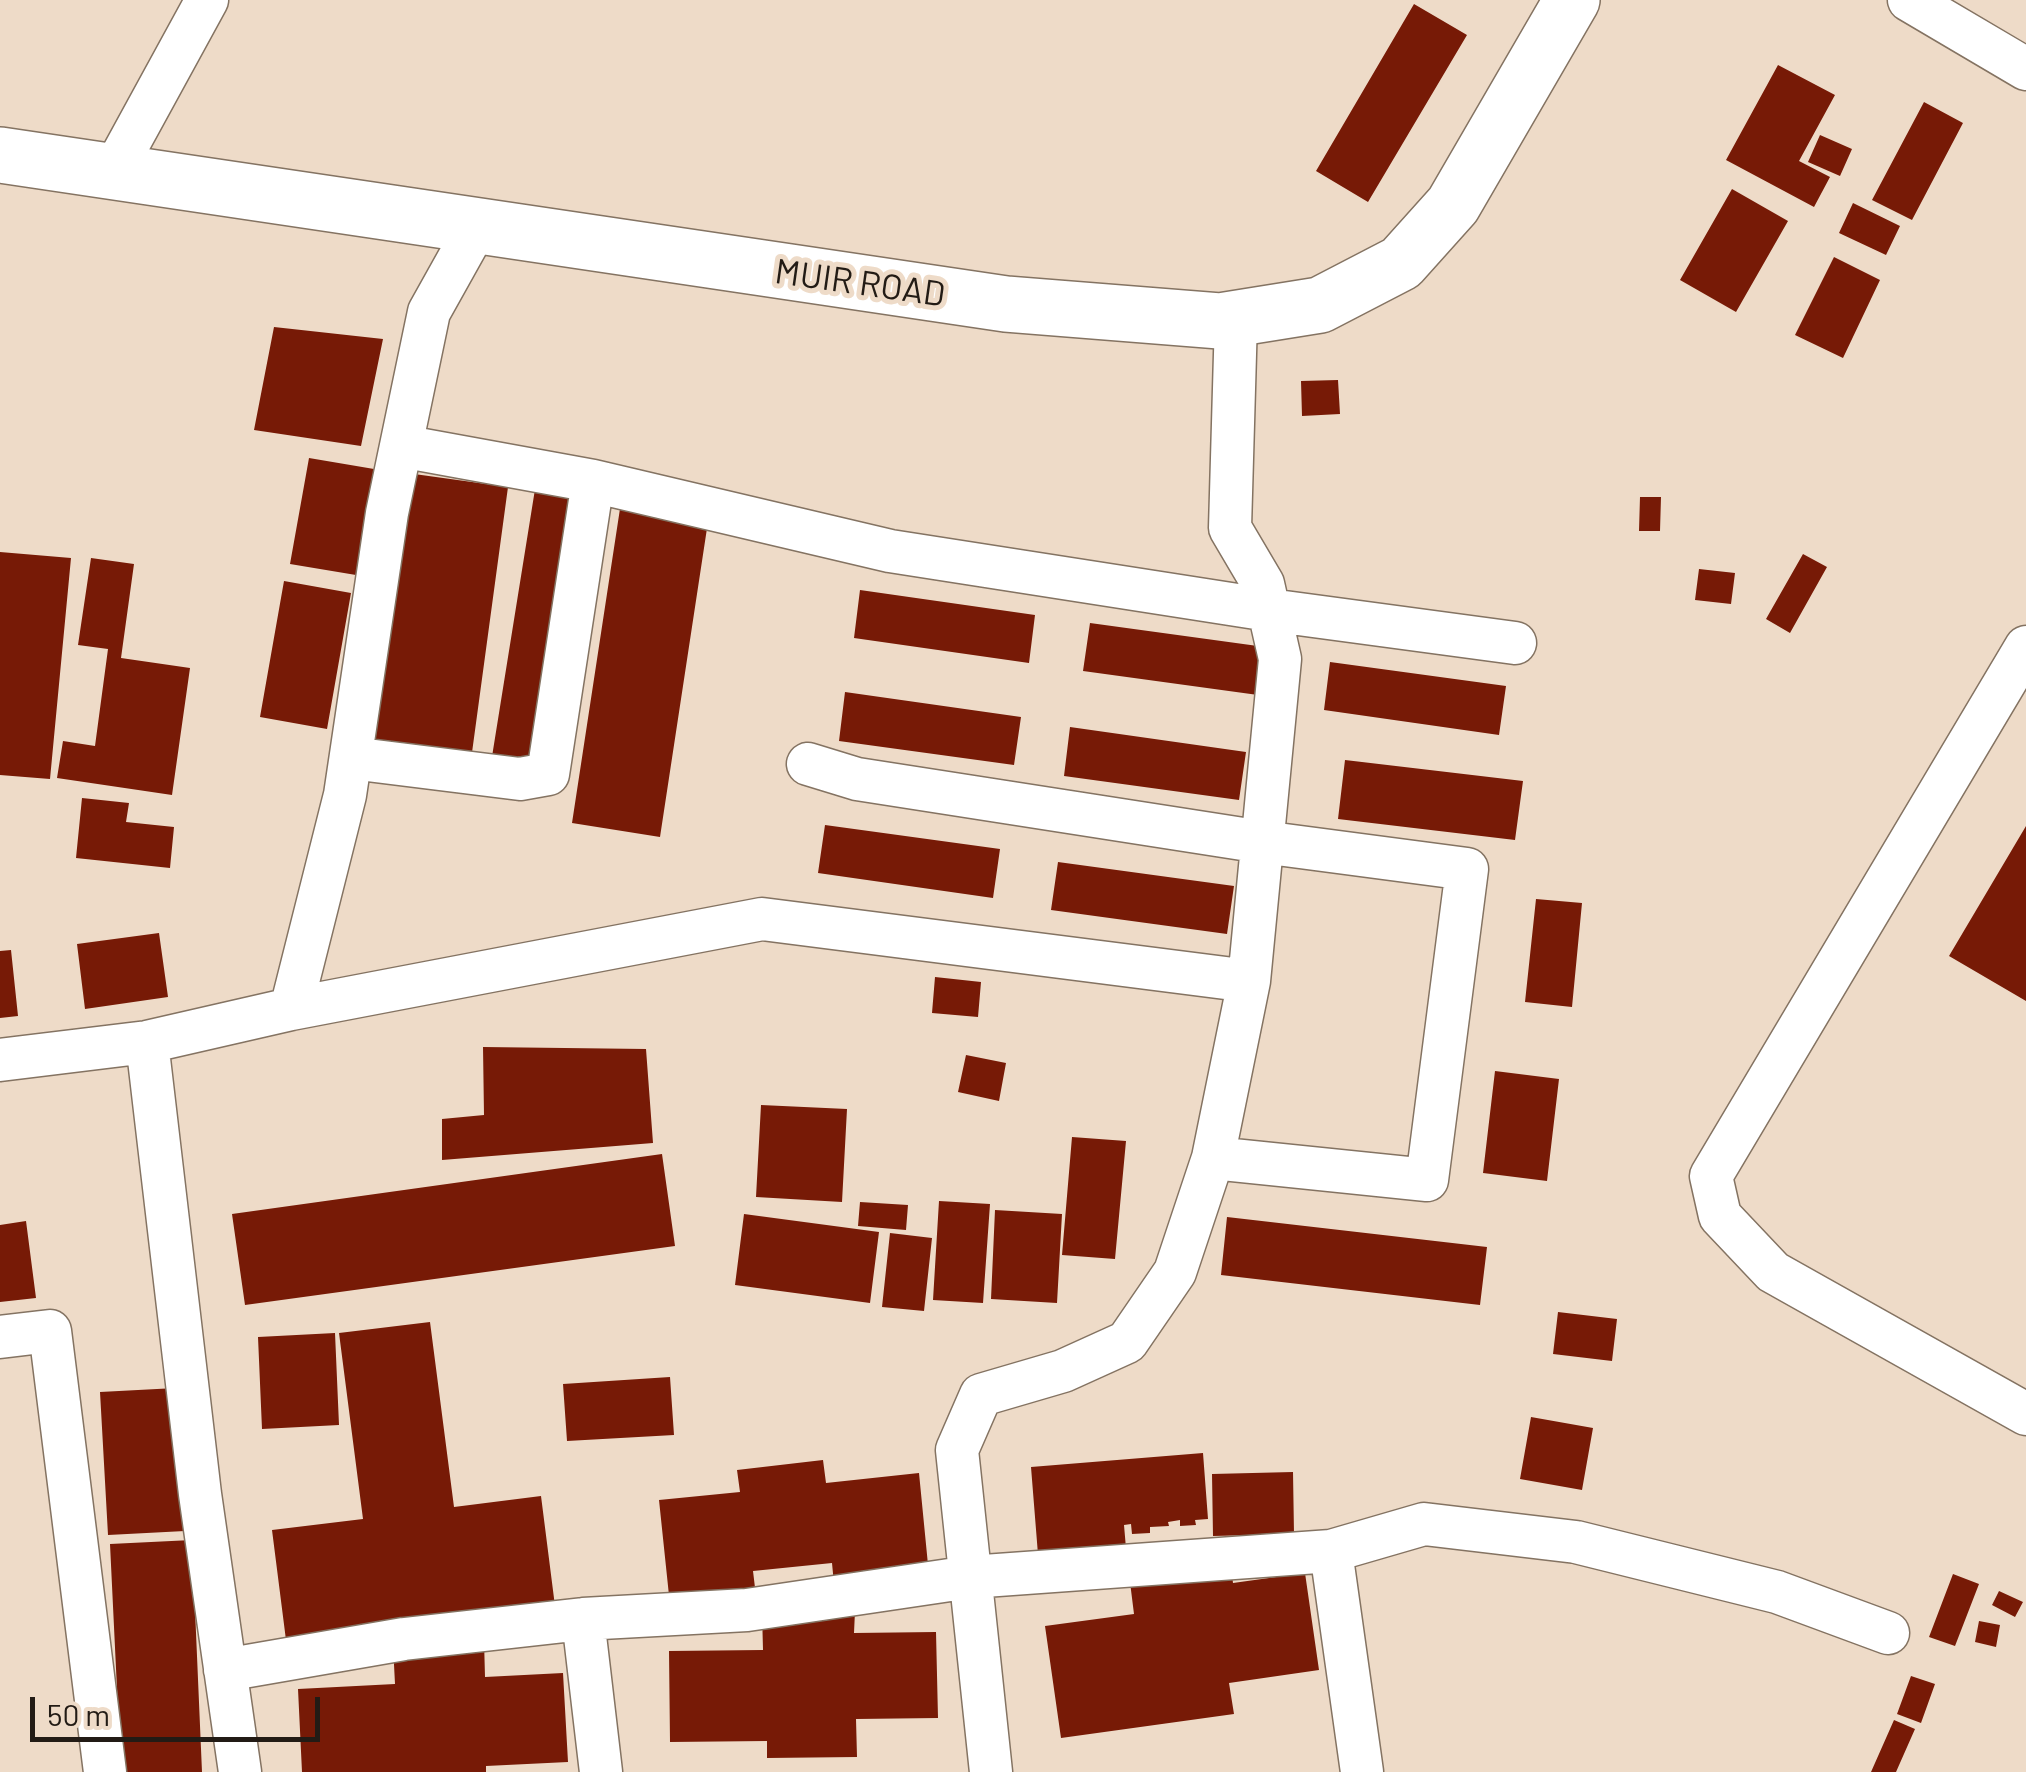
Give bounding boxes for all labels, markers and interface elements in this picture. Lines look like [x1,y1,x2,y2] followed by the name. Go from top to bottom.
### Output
[772,250,948,316] street label: MUIR ROAD
[35,1677,325,1739] scale bar
[47,1696,110,1732] text: 50 m

